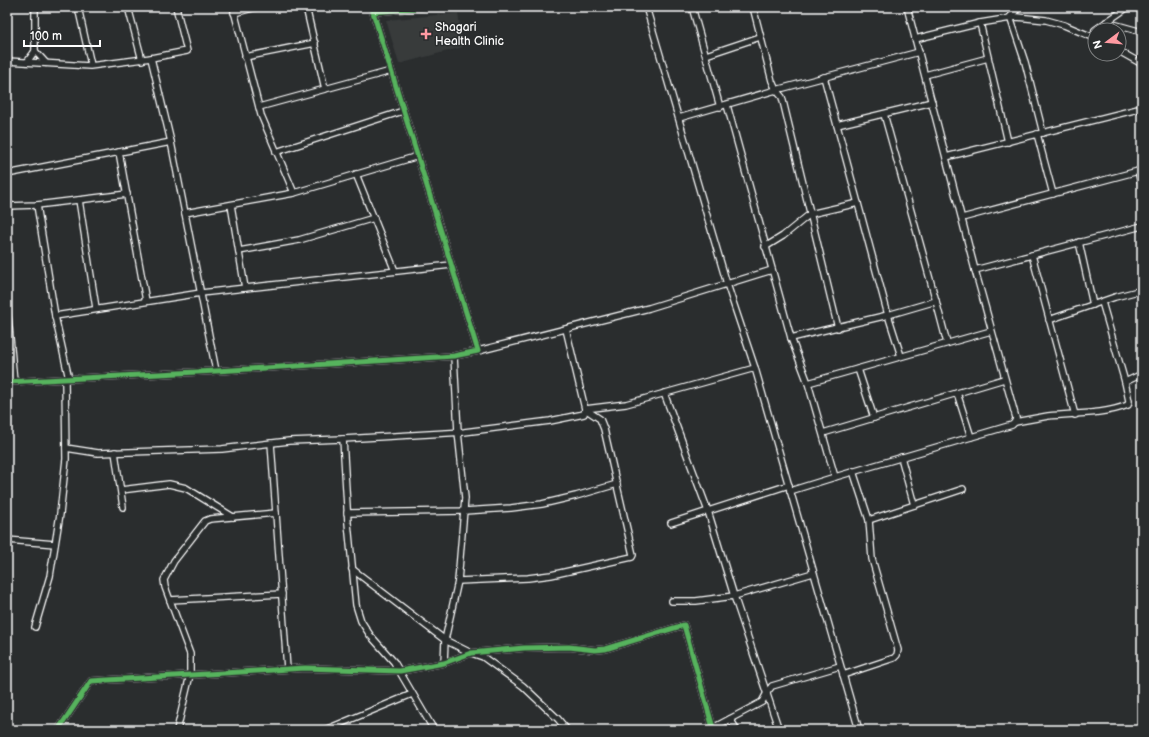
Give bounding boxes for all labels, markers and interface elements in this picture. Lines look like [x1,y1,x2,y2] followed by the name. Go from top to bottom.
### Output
[435,20,504,49] place label: Shagari Health Clinic
[24,22,100,48] scale bar
[1087,22,1127,62] north arrow
[420,28,432,40] marker: Shagari Health Clinic
[30,29,62,44] text: 100 m
[1090,39,1105,50] text: N

